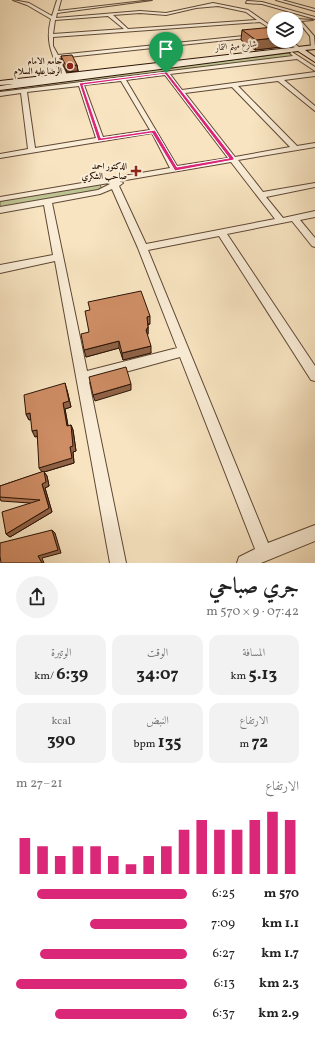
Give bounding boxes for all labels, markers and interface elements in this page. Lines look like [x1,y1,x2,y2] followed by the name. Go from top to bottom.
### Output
[267,12,303,48] map controls
[267,12,303,48] button: layers
[149,32,183,73] pin
[213,37,258,57] street label: شارع ميثم التمار
[155,38,177,60] icon: arrive
[14,55,63,79] place label: جامع الامام الرضا عليه السلام
[65,61,75,71] marker: جامع الامام الرضا عليه السلام
[82,160,127,184] place label: الدكتور احمد صاحب الشكري
[130,165,142,177] marker: الدكتور احمد صاحب الشكري
[209,572,299,603] text: جري صباحي
[16,576,58,618] button: share
[206,603,299,621] text: 07:42 · 9 × 570 m
[51,646,71,661] text: الوتيرة
[147,646,168,661] text: الوقت
[243,646,265,661] text: المسافة
[56,663,88,686] text: 6:39
[136,663,179,686] text: 34:07
[249,663,277,686] text: 5.13
[34,669,56,684] text: /km
[231,669,249,684] text: km
[51,714,71,729] text: kcal
[146,714,169,729] text: النبض
[240,714,268,729] text: الارتفاع
[47,729,75,752] text: 390
[158,731,181,754] text: 135
[251,731,268,754] text: 72
[134,737,158,752] text: bpm
[239,737,251,752] text: m
[16,775,62,793] text: 21–27 m
[265,778,299,796] text: الارتفاع
[212,885,235,903] text: 6:25
[264,885,299,903] text: 570 m
[211,915,235,933] text: 7:09
[262,915,299,933] text: 1.1 km
[212,945,235,963] text: 6:27
[261,945,299,963] text: 1.7 km
[214,975,235,993] text: 6:13
[259,975,299,993] text: 2.3 km
[212,1005,235,1023] text: 6:37
[258,1005,299,1023] text: 2.9 km

